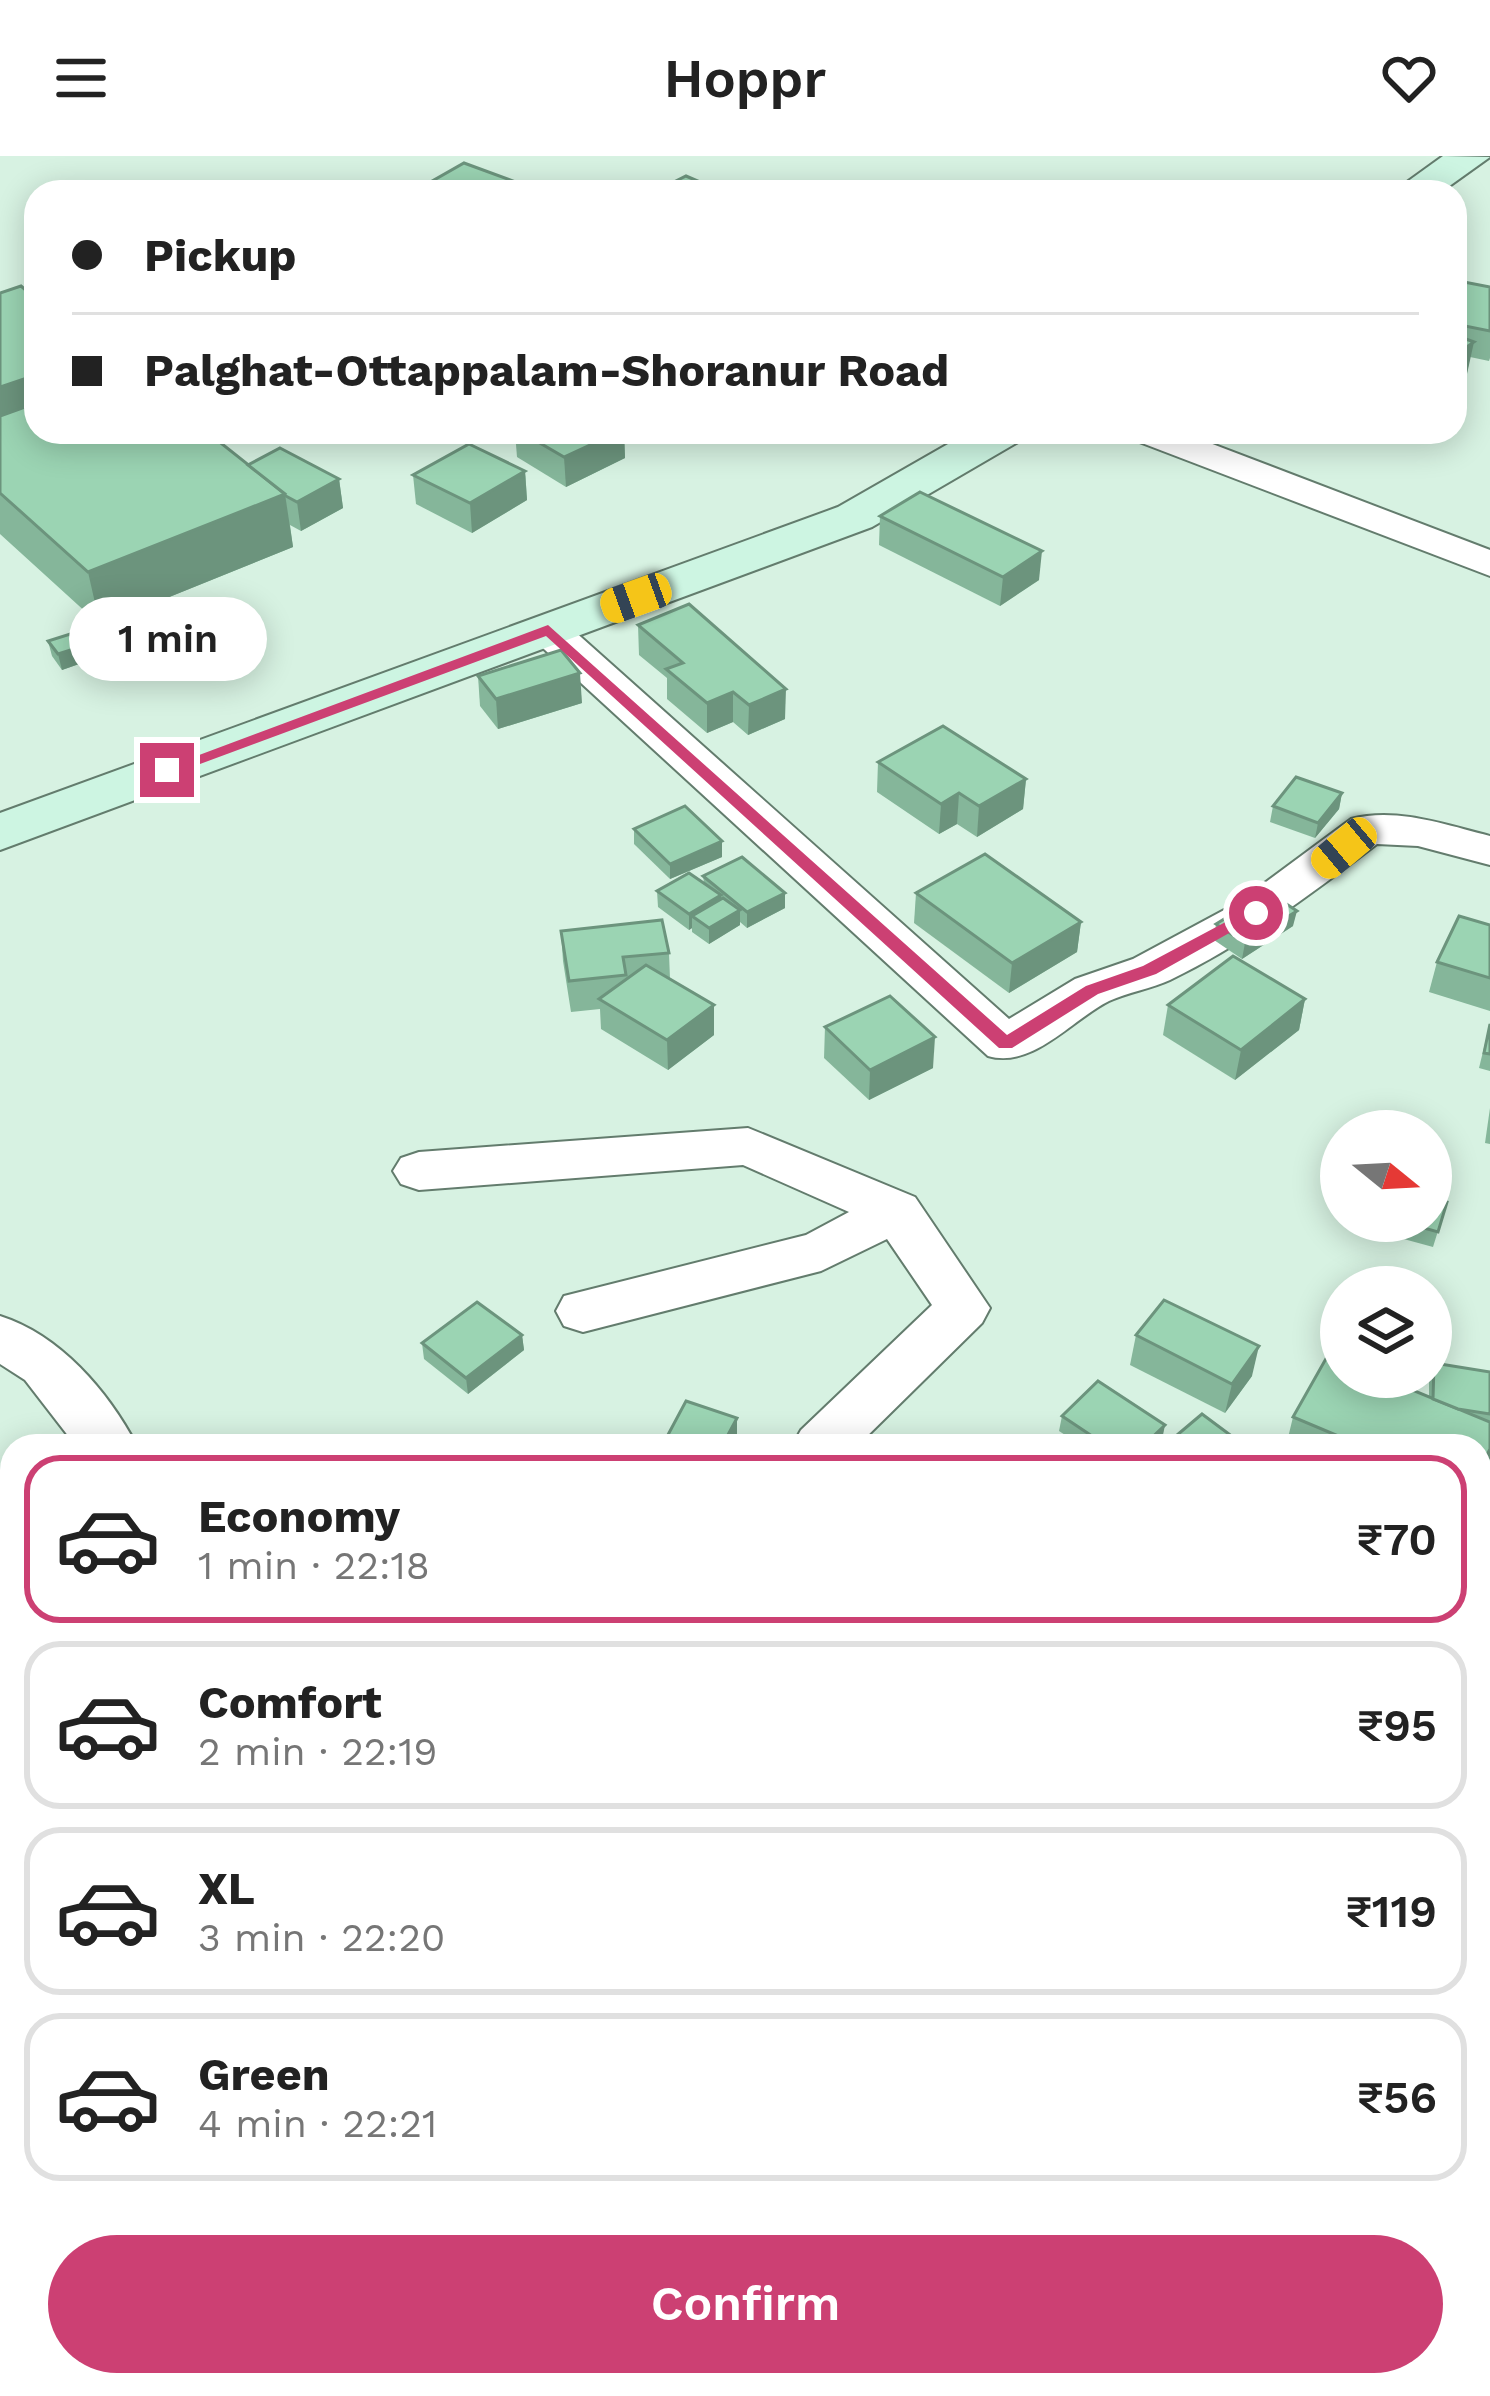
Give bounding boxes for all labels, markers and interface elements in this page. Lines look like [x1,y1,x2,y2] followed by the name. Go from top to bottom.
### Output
[48,45,114,111] icon: menu
[1376,45,1442,111] icon: heart
[664,47,826,110] text: Hoppr
[144,229,296,282] text: Pickup
[144,344,949,397] text: Palghat-Ottappalam-Shoranur Road
[596,569,676,627] car
[68,596,266,680] callout: 1 min
[118,616,218,661] text: 1 min
[140,743,194,797] route end
[1305,811,1383,885] car
[1229,886,1283,940] route start
[1320,1110,1452,1242] north arrow
[1320,1110,1452,1398] map controls
[1320,1266,1452,1398] button: layers
[54,1485,162,1593] icon: car
[198,1490,400,1543] text: Economy
[1357,1513,1437,1566] text: ₹70
[198,1543,430,1588] text: 1 min · 22:18
[54,1671,162,1779] icon: car
[198,1676,382,1729] text: Comfort
[1357,1699,1437,1752] text: ₹95
[198,1729,437,1774] text: 2 min · 22:19
[54,1857,162,1965] icon: car
[198,1862,255,1915] text: XL
[1345,1885,1437,1938] text: ₹119
[198,1915,445,1960] text: 3 min · 22:20
[54,2043,162,2151] icon: car
[198,2048,330,2101] text: Green
[1357,2071,1437,2124] text: ₹56
[198,2101,437,2146] text: 4 min · 22:21
[48,2235,1443,2373] button: Confirm

